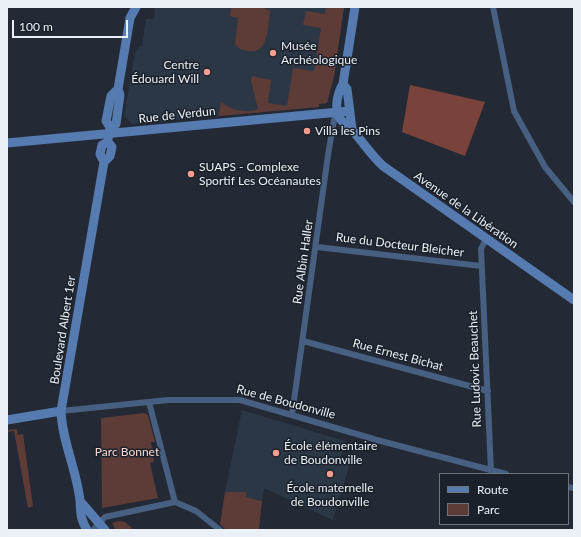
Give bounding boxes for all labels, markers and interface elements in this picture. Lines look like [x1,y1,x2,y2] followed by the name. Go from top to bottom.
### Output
[14,12,130,38] scale bar
[19,19,53,34] text: 100 m
[281,39,357,67] place label: Musée Archéologique
[268,48,278,58] marker: Musée Archéologique
[131,58,199,86] place label: Centre Édouard Will
[202,67,212,77] marker: Centre Édouard Will
[138,104,216,126] street label: Rue de Verdun
[315,124,380,138] place label: Villa les Pins
[302,126,312,136] marker: Villa les Pins
[199,160,321,188] place label: SUAPS - Complexe Sportif Les Océanautes
[186,169,196,179] marker: SUAPS - Complexe Sportif Les Océanautes
[411,169,521,251] street label: Avenue de la Libération
[290,219,316,305] street label: Rue Albin Haller
[335,230,465,260] street label: Rue du Docteur Bleicher
[47,275,79,385] street label: Boulevard Albert 1er
[466,310,484,428] street label: Rue Ludovic Beauchet
[351,336,445,374] street label: Rue Ernest Bichat
[235,382,337,422] street label: Rue de Boudonville
[284,439,377,467] place label: École élémentaire de Boudonville
[95,445,159,459] park label: Parc Bonnet
[271,448,281,458] marker: École élémentaire de Boudonville
[325,469,335,479] marker: École maternelle de Boudonville
[439,473,569,525] legend
[286,481,374,509] place label: École maternelle de Boudonville
[477,482,508,497] text: Route
[477,502,500,517] text: Parc

